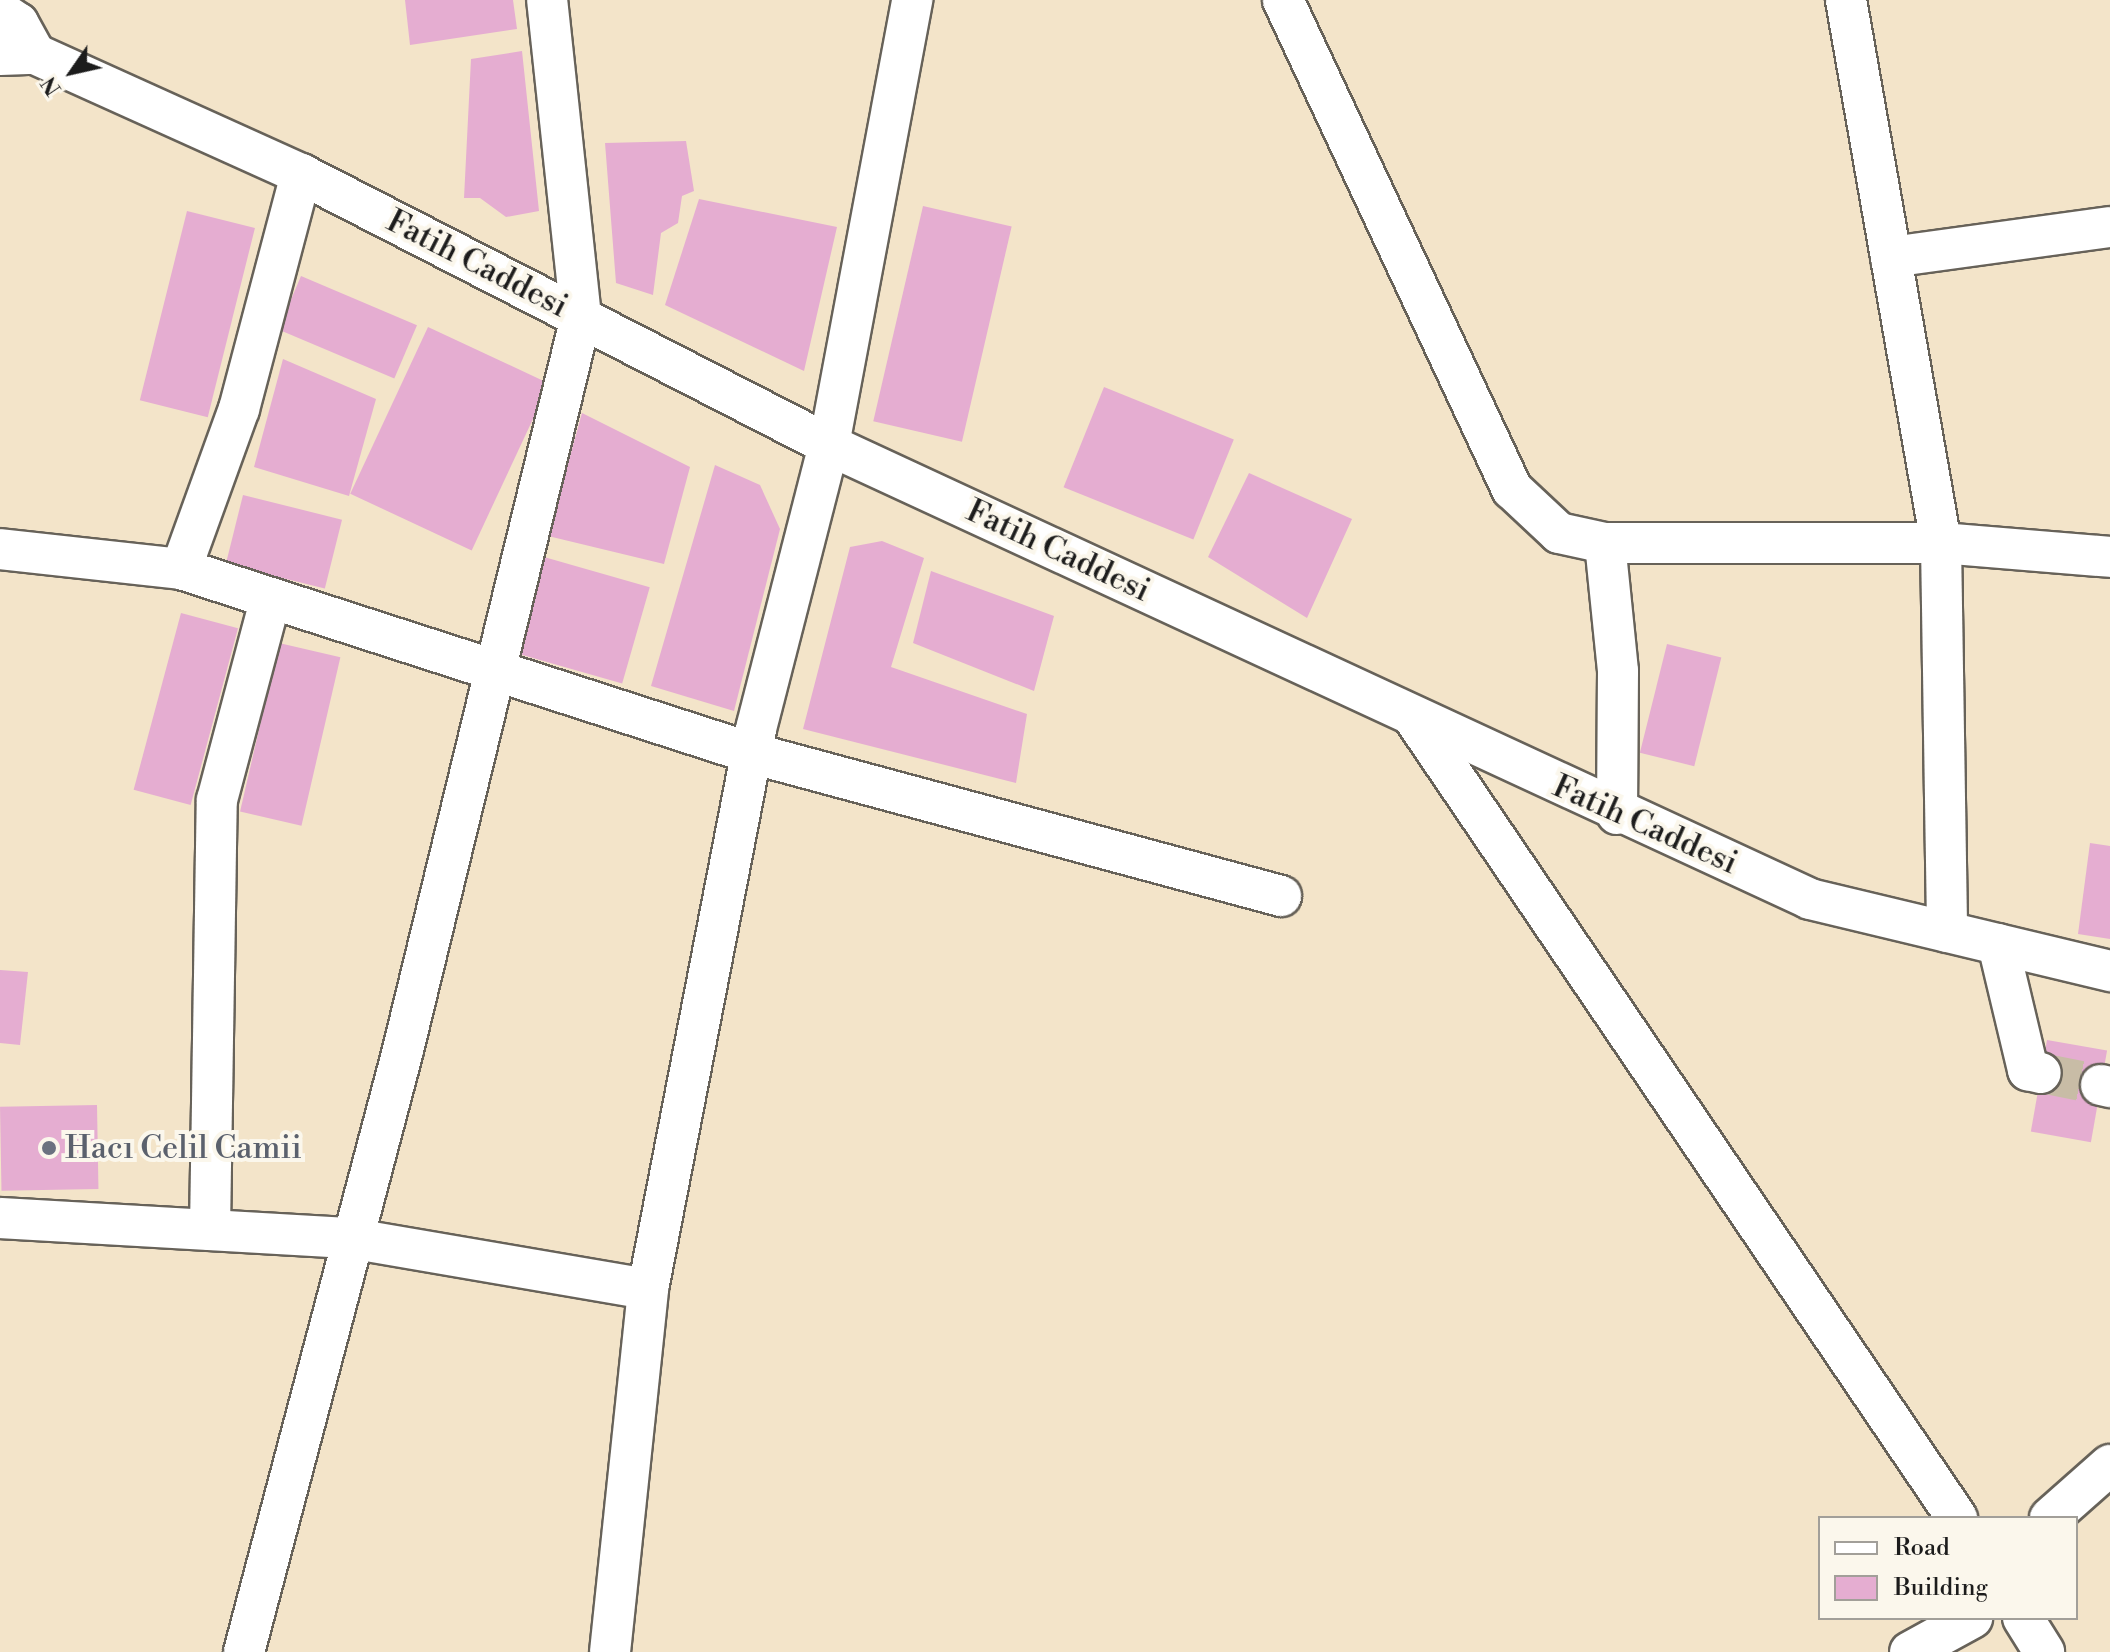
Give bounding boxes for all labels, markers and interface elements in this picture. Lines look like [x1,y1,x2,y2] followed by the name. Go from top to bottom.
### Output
[32,32,112,112] north arrow
[36,71,68,100] text: N
[380,202,574,326] street label: Fatih Caddesi
[960,492,1156,610] street label: Fatih Caddesi
[1547,767,1743,883] street label: Fatih Caddesi
[65,1129,302,1167] place label: Hacı Celil Camii
[40,1139,58,1157] marker: Hacı Celil Camii
[1818,1516,2078,1620] legend
[1894,1533,1950,1563] text: Road
[1894,1573,1988,1603] text: Building

